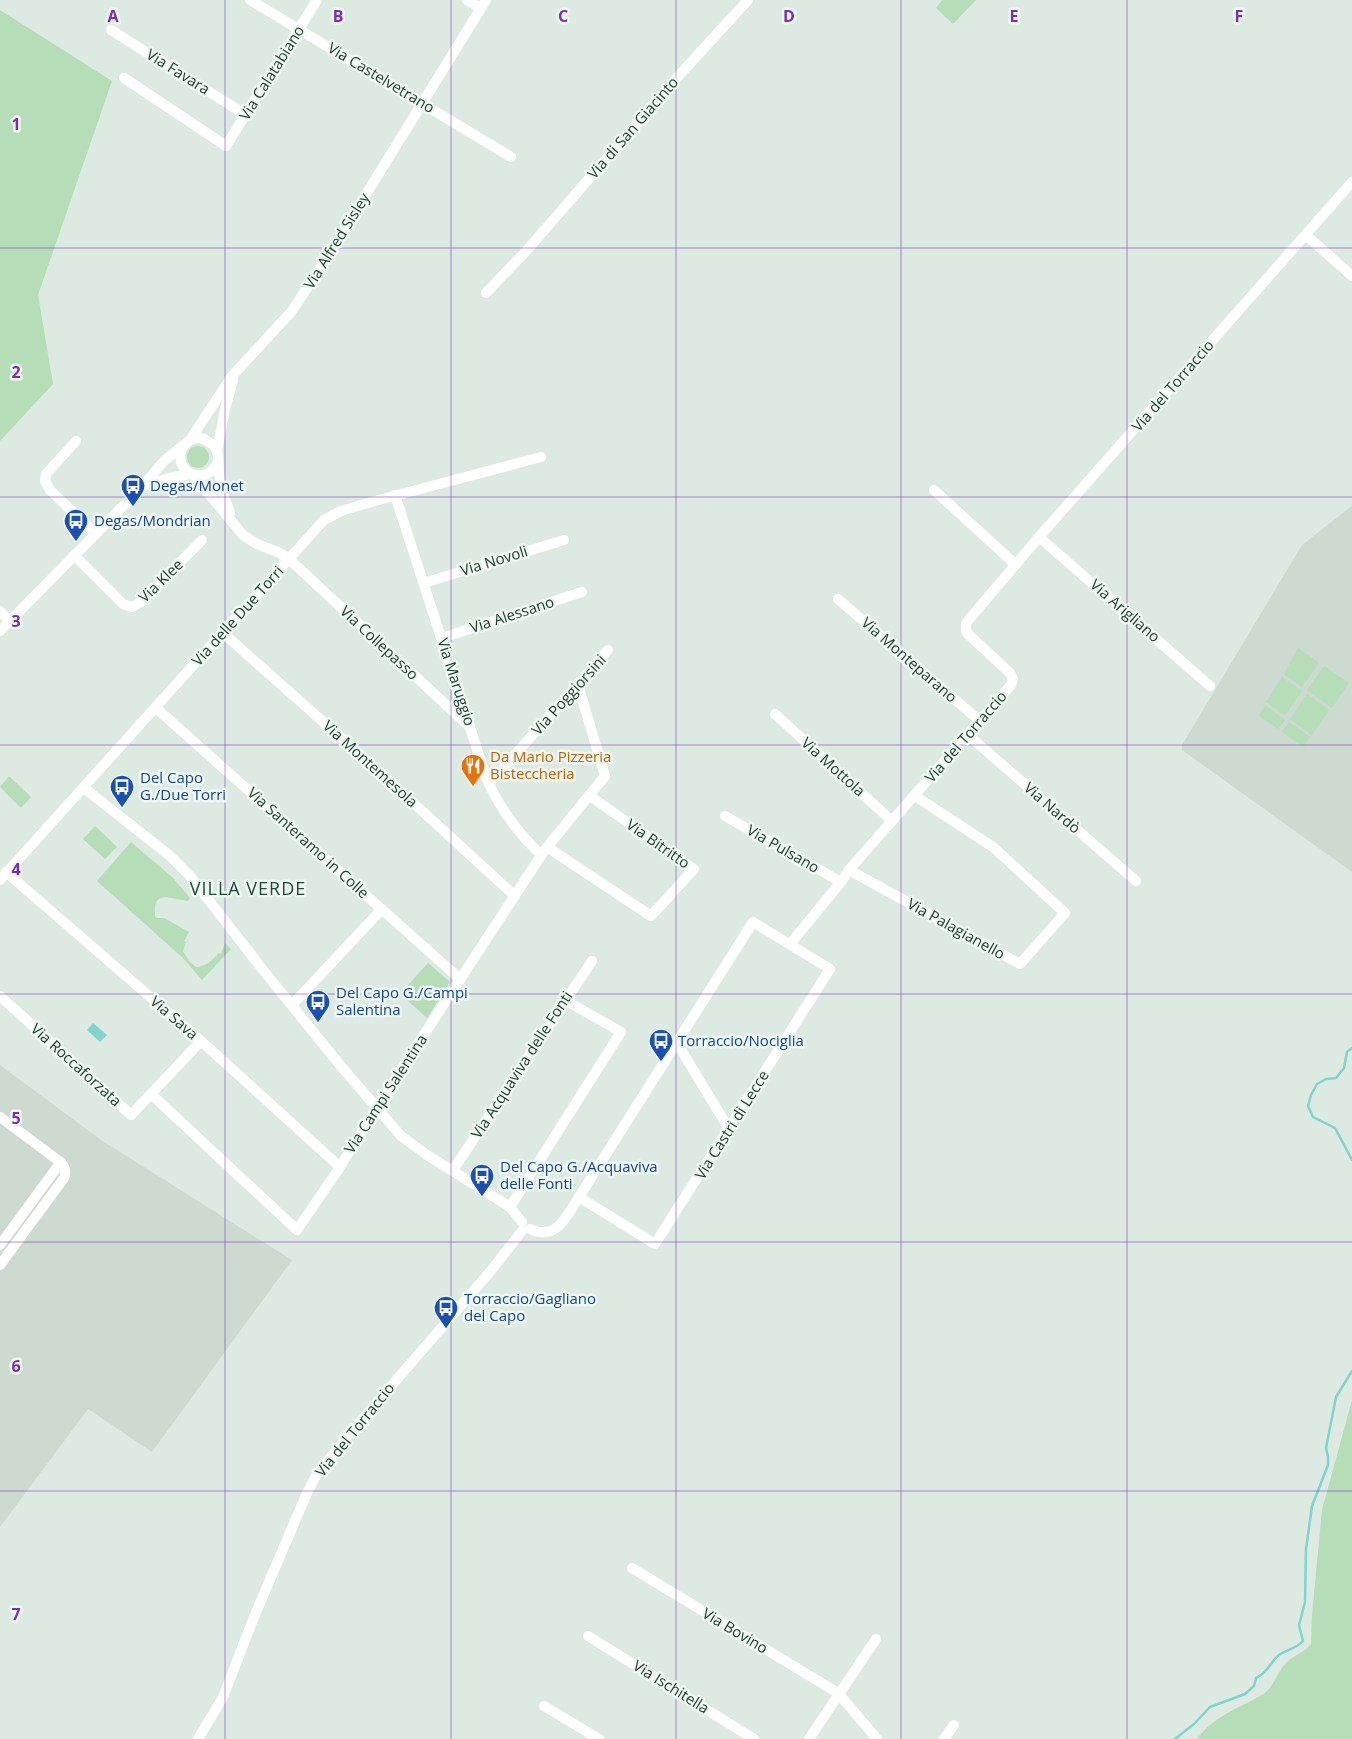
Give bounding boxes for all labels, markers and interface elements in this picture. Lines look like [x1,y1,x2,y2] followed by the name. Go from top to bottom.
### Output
[107,5,119,27] text: A
[333,5,343,27] text: B
[558,5,568,27] text: C
[783,5,795,27] text: D
[1010,5,1019,27] text: E
[1235,5,1243,27] text: F
[234,21,308,124] street label: Via Calatabiano
[324,37,439,117] street label: Via Castelvetrano
[143,44,214,99] street label: Via Favara
[582,72,682,183] street label: Via di San Giacinto
[11,113,21,135] text: 1
[299,188,374,292] street label: Via Alfred Sisley
[1127,335,1218,435] street label: Via del Torraccio
[11,361,21,383] text: 2
[120,473,146,507] bus stop icon: Degas/Monet
[150,475,244,495] place label: Degas/Monet
[63,508,89,542] bus stop icon: Degas/Mondrian
[94,510,211,530] place label: Degas/Mondrian
[458,540,530,580] street label: Via Novoli
[134,554,187,607] street label: Via Klee
[187,561,288,670] street label: Via delle Due Torri
[1086,574,1165,646] street label: Via Arigliano
[467,591,556,637] street label: Via Alessano
[336,601,423,684] street label: Via Collepasso
[11,610,21,632] text: 3
[858,612,962,706] street label: Via Monteparano
[433,635,481,728] street label: Via Maruggio
[527,650,610,739] street label: Via Poggiorsini
[920,686,1011,786] street label: Via del Torraccio
[319,715,422,811] street label: Via Montemesola
[798,732,870,800] street label: Via Mottola
[490,746,611,783] place label: Da Mario Pizzeria Bisteccheria
[460,753,486,787] restaurant icon: Da Mario Pizzeria Bisteccheria
[140,767,226,804] place label: Del Capo G./Due Torri
[109,774,135,808] bus stop icon: Del Capo G./Due Torri
[1020,777,1085,837] street label: Via Nardò
[244,782,374,902] street label: Via Santeramo in Colle
[623,814,694,872] street label: Via Bitritto
[744,819,823,877] street label: Via Pulsano
[11,858,21,880] text: 4
[190,876,306,900] district label: VILLA VERDE
[904,893,1009,963] street label: Via Palagianello
[336,982,468,1019] place label: Del Capo G./Campi Salentina
[466,987,576,1142] street label: Via Acquaviva delle Fonti
[305,989,331,1023] bus stop icon: Del Capo G./Campi Salentina
[146,991,203,1044] street label: Via Sava
[27,1018,126,1110] street label: Via Roccaforzata
[648,1028,674,1062] bus stop icon: Torraccio/Nociglia
[339,1030,431,1157] street label: Via Campi Salentina
[678,1030,804,1050] place label: Torraccio/Nociglia
[690,1066,773,1183] street label: Via Castri di Lecce
[11,1107,21,1129] text: 5
[500,1156,658,1193] place label: Del Capo G./Acquaviva delle Fonti
[469,1163,495,1197] bus stop icon: Del Capo G./Acquaviva delle Fonti
[464,1288,596,1325] place label: Torraccio/Gagliano del Capo
[433,1295,459,1329] bus stop icon: Torraccio/Gagliano del Capo
[11,1355,21,1377] text: 6
[310,1378,398,1480] street label: Via del Torraccio
[11,1603,21,1625] text: 7
[699,1603,772,1658] street label: Via Bovino
[630,1655,713,1717] street label: Via Ischitella

